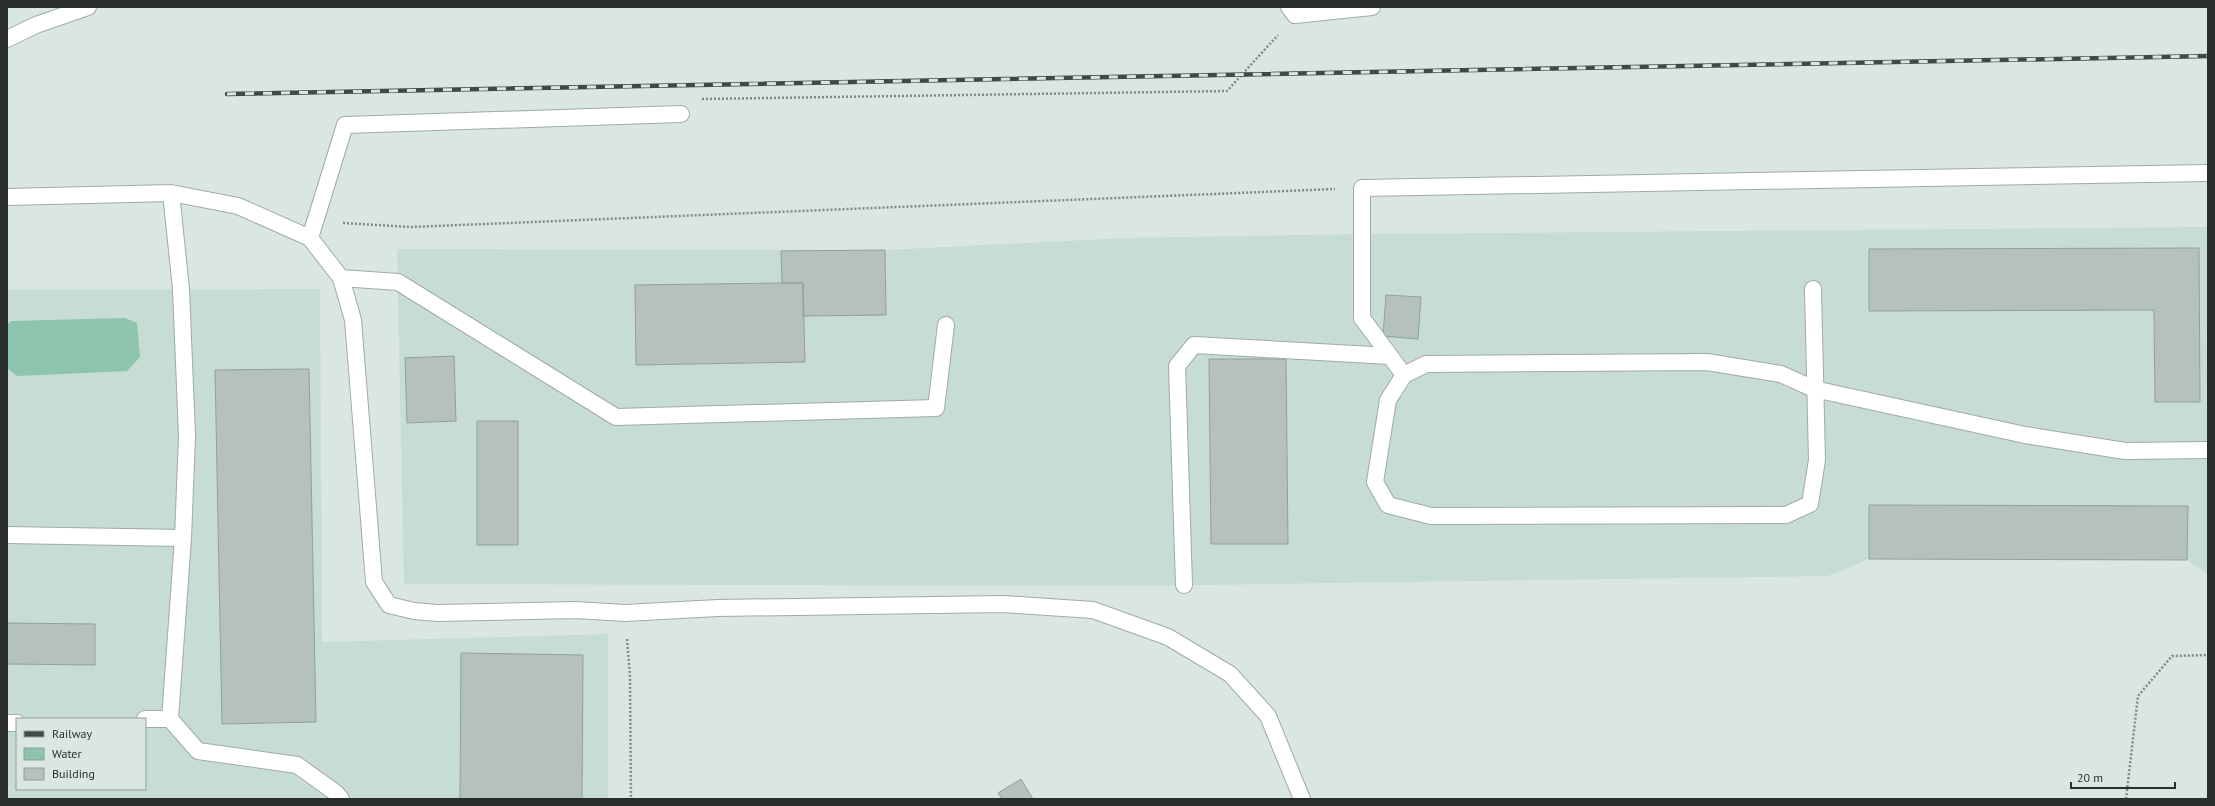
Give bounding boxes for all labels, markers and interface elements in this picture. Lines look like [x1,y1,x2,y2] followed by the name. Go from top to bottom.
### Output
[16,718,146,790] legend
[52,726,92,741] text: Railway
[52,746,82,761] text: Water
[2071,764,2175,790] scale bar
[52,766,95,781] text: Building
[2077,770,2103,785] text: 20 m

